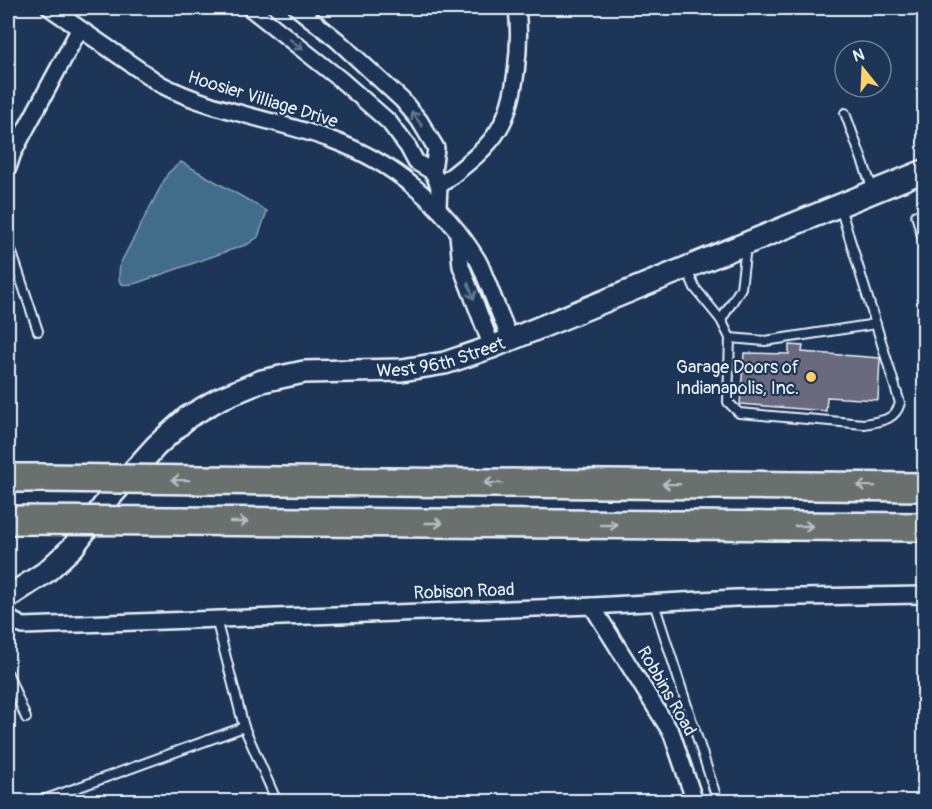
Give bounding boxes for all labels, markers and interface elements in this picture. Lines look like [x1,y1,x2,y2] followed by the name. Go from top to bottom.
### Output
[287,38,303,51] one-way arrow
[833,39,893,99] north arrow
[850,44,867,67] text: N
[185,66,341,133] street label: Hoosier Villiage Drive
[411,112,423,128] one-way arrow
[466,281,477,299] one-way arrow
[376,332,509,383] street label: West 96th Street
[676,356,800,400] place label: Garage Doors of Indianapolis, Inc.
[804,370,818,384] marker: Garage Doors of Indianapolis, Inc.
[171,474,191,486] one-way arrow
[484,477,504,489] one-way arrow
[662,479,682,490] one-way arrow
[857,480,877,492] one-way arrow
[228,516,248,528] one-way arrow
[423,517,443,529] one-way arrow
[599,519,619,531] one-way arrow
[794,520,814,532] one-way arrow
[413,578,515,605] street label: Robison Road
[632,642,701,740] street label: Robbins Road

